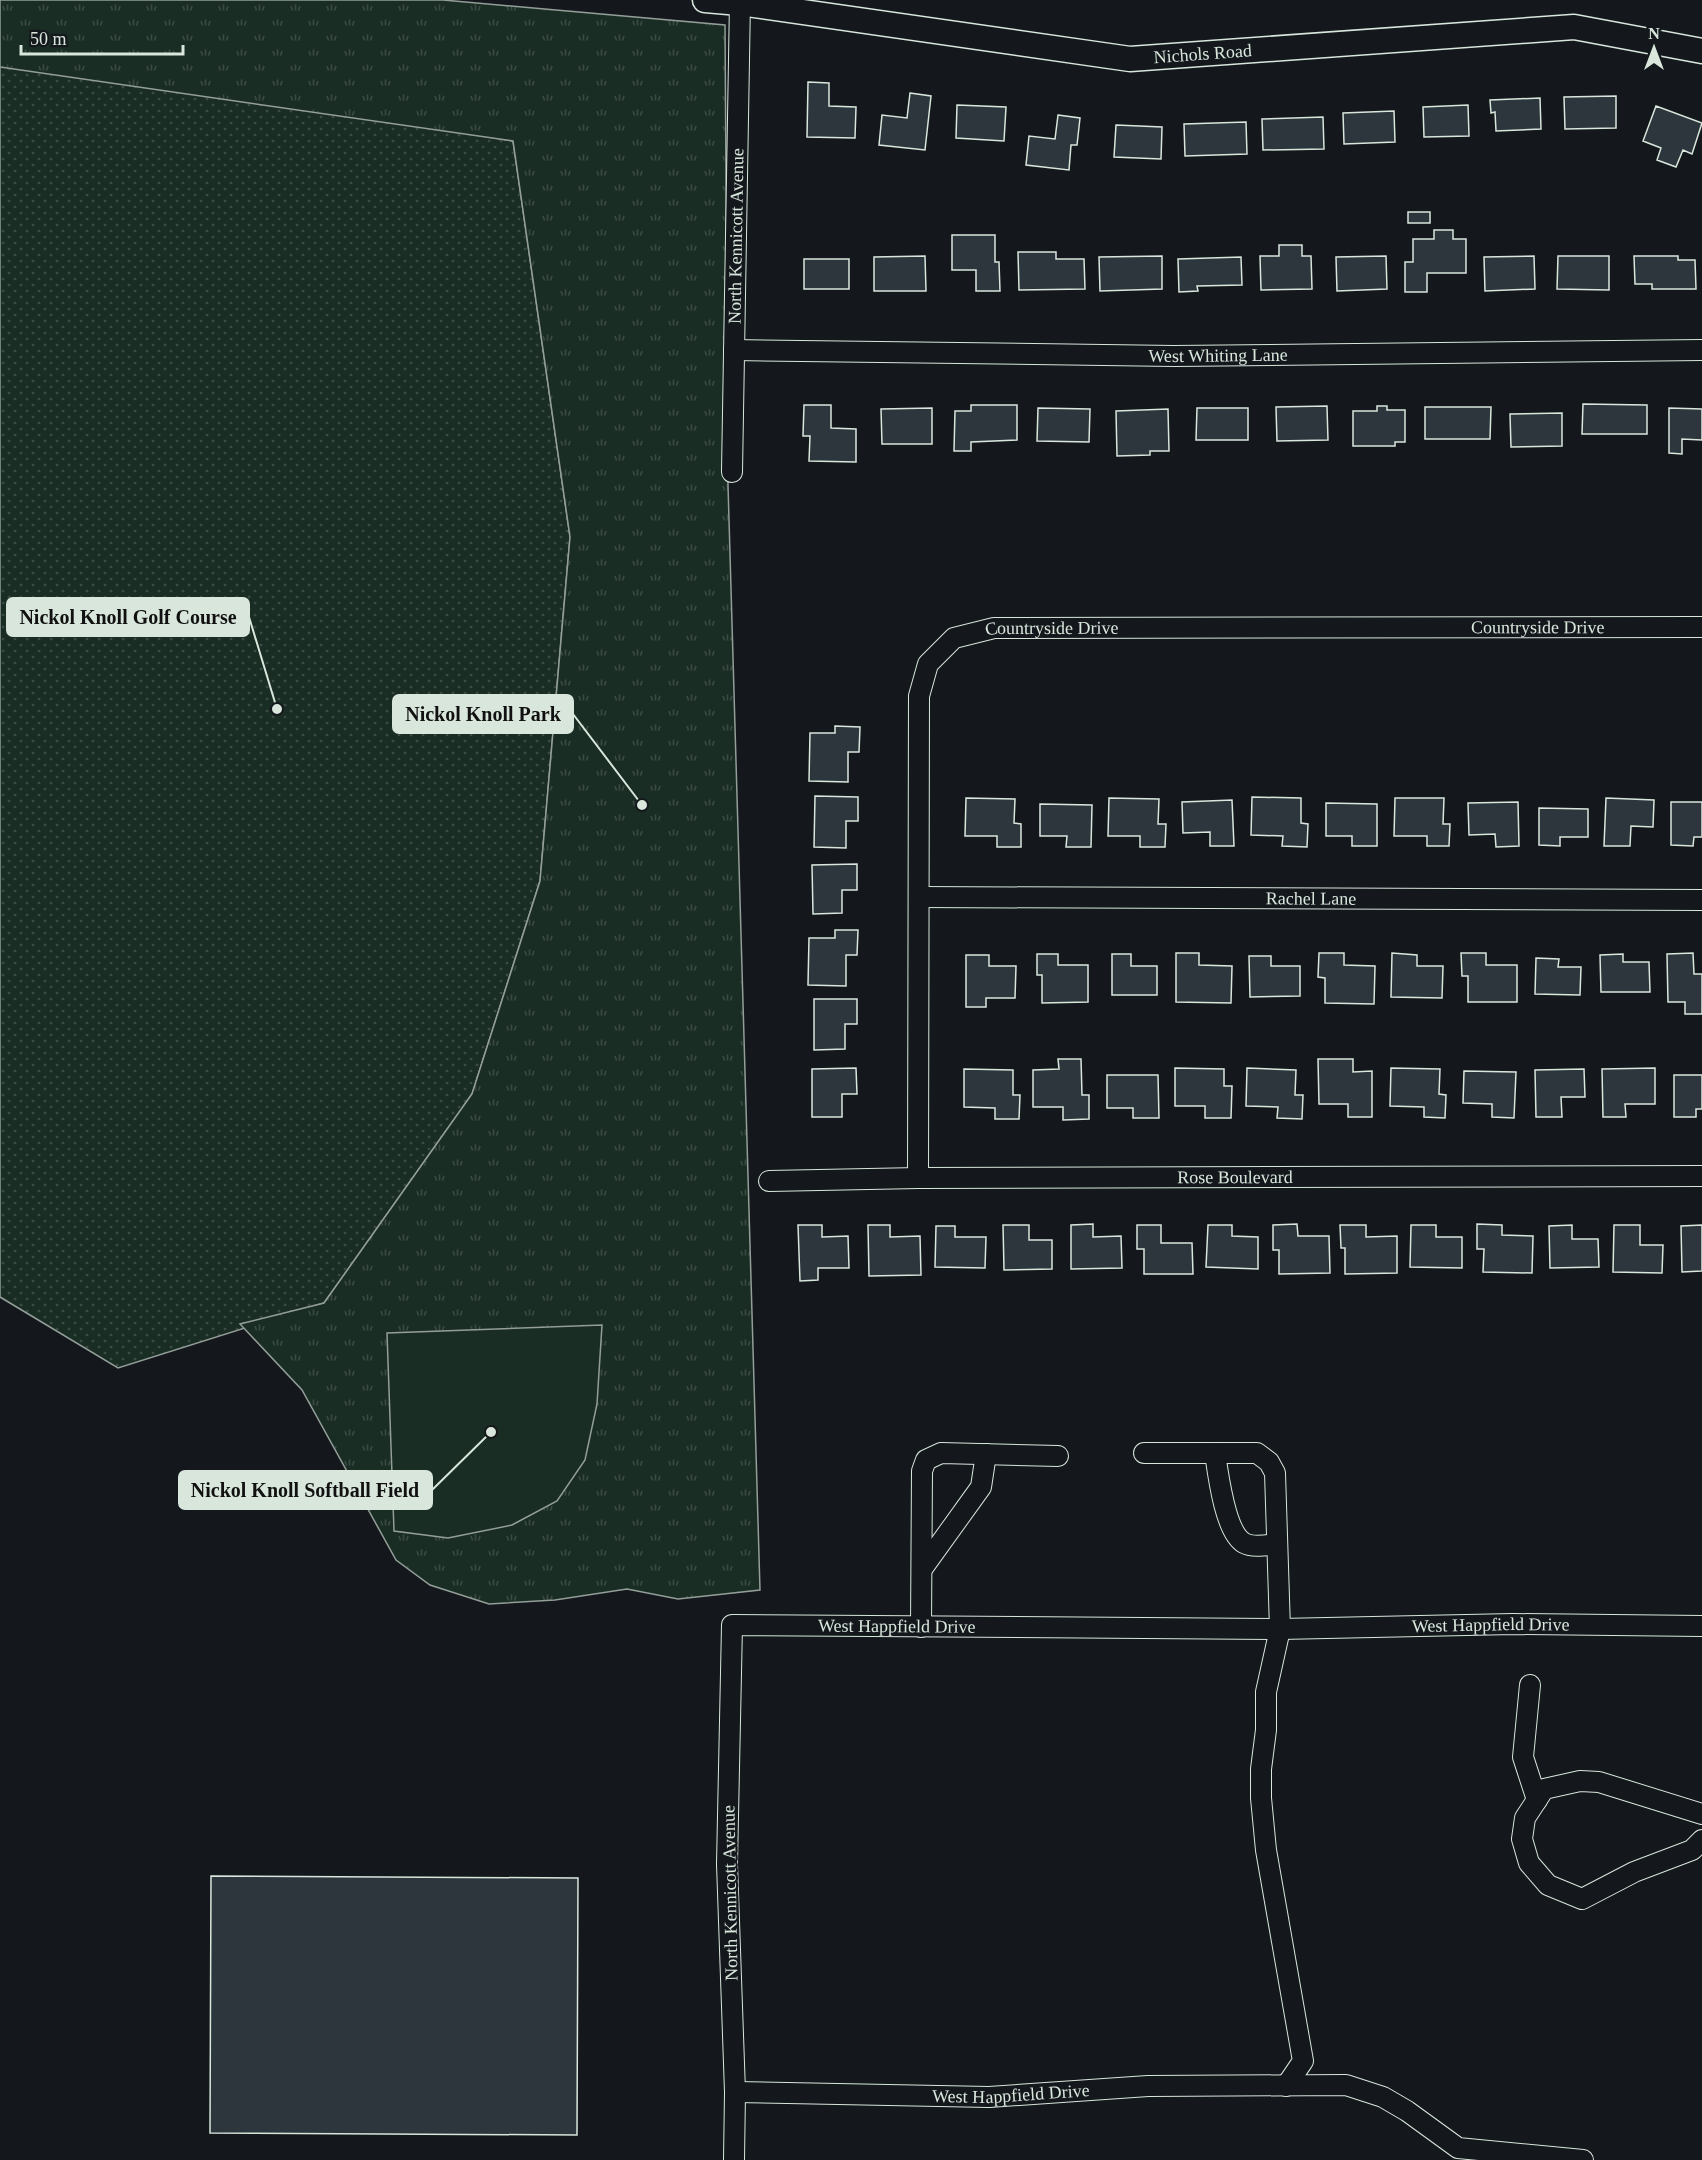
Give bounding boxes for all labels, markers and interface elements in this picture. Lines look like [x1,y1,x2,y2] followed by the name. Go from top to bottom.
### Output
[21,18,183,56] scale bar
[1624,18,1684,78] north arrow
[1648,25,1660,42] text: N
[30,29,67,49] text: 50 m
[1153,40,1253,67] street label: Nichols Road
[725,148,747,324] street label: North Kennicott Avenue
[1148,345,1288,366] street label: West Whiting Lane
[7,598,249,636] callout: Nickol Knoll Golf Course
[19,606,237,628] text: Nickol Knoll Golf Course
[1471,617,1605,637] street label: Countryside Drive
[983,618,1119,640] street label: Countryside Drive
[393,695,573,733] callout: Nickol Knoll Park
[405,703,562,725] text: Nickol Knoll Park
[1266,888,1356,909] street label: Rachel Lane
[1177,1167,1293,1187] street label: Rose Boulevard
[179,1471,432,1509] callout: Nickol Knoll Softball Field
[191,1479,419,1501] text: Nickol Knoll Softball Field
[1412,1614,1570,1636] street label: West Happfield Drive
[818,1616,976,1637] street label: West Happfield Drive
[718,1805,742,1981] street label: North Kennicott Avenue
[932,2080,1090,2107] street label: West Happfield Drive

